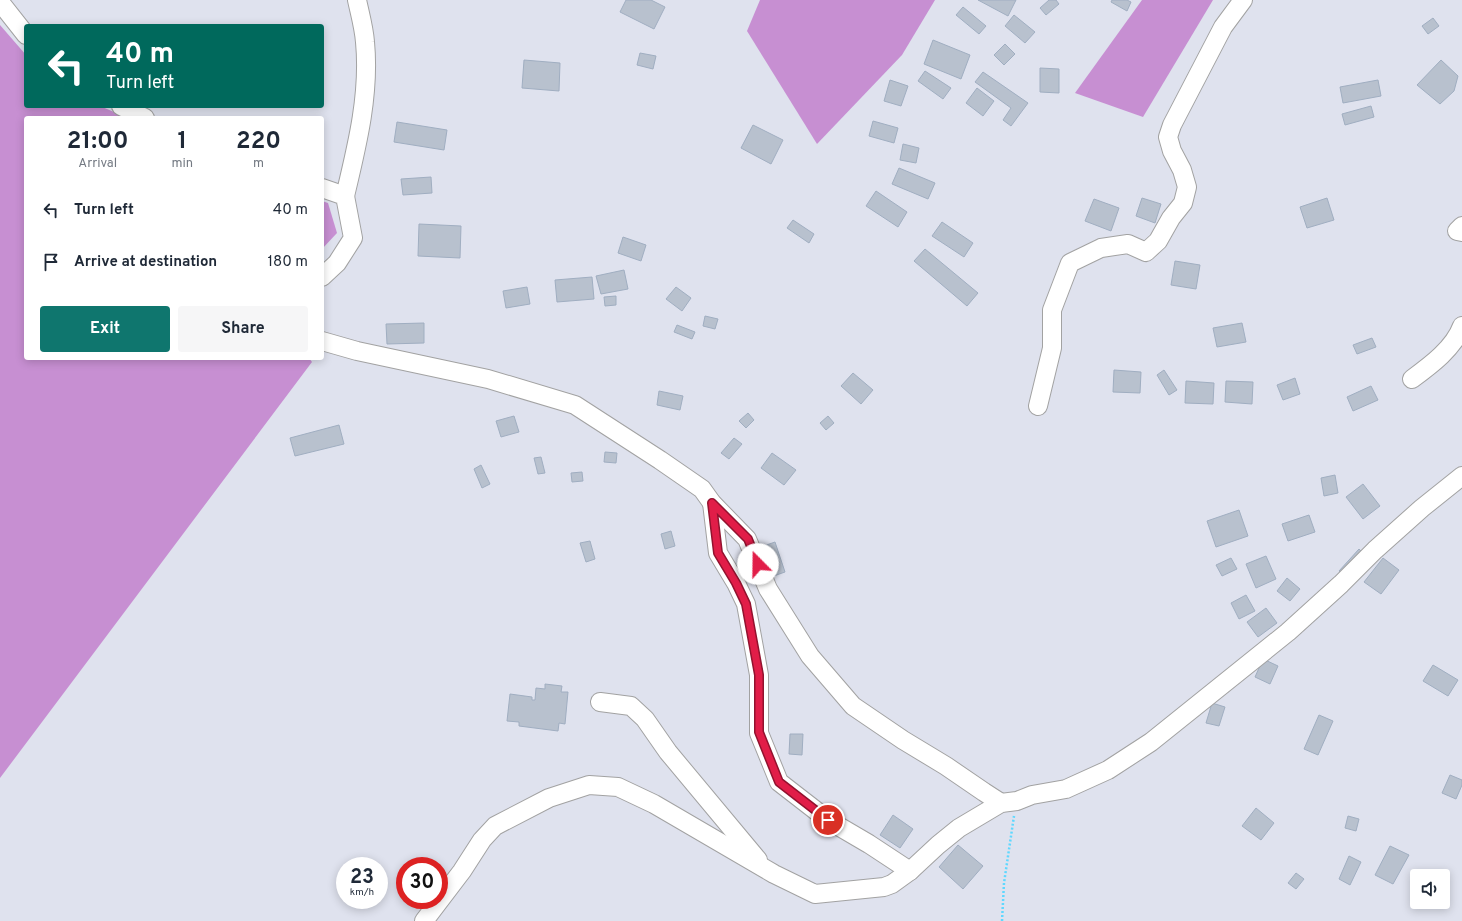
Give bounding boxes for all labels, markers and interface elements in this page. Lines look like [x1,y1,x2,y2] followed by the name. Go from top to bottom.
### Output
[106,37,174,73] text: 40 m
[40,40,92,92] icon: left
[106,72,174,95] text: Turn left
[67,127,129,157] text: 21:00
[178,127,187,157] text: 1
[236,127,281,157] text: 220
[78,156,117,172] text: Arrival
[171,156,193,172] text: min
[253,156,264,172] text: m
[40,199,62,221] icon: left
[74,201,134,220] text: Turn left
[273,201,308,220] text: 40 m
[40,251,62,273] icon: arrive
[74,253,217,272] text: Arrive at destination
[268,253,308,272] text: 180 m
[40,306,170,352] button: Exit
[178,306,308,352] button: Share
[737,543,779,585] position arrow
[811,803,845,837] pin
[817,809,839,831] icon: arrive
[396,857,448,909] speed limit sign: 30
[350,865,374,891] text: 23
[1410,869,1450,909] map controls
[1410,869,1450,909] button: sound
[350,886,374,899] text: km/h

